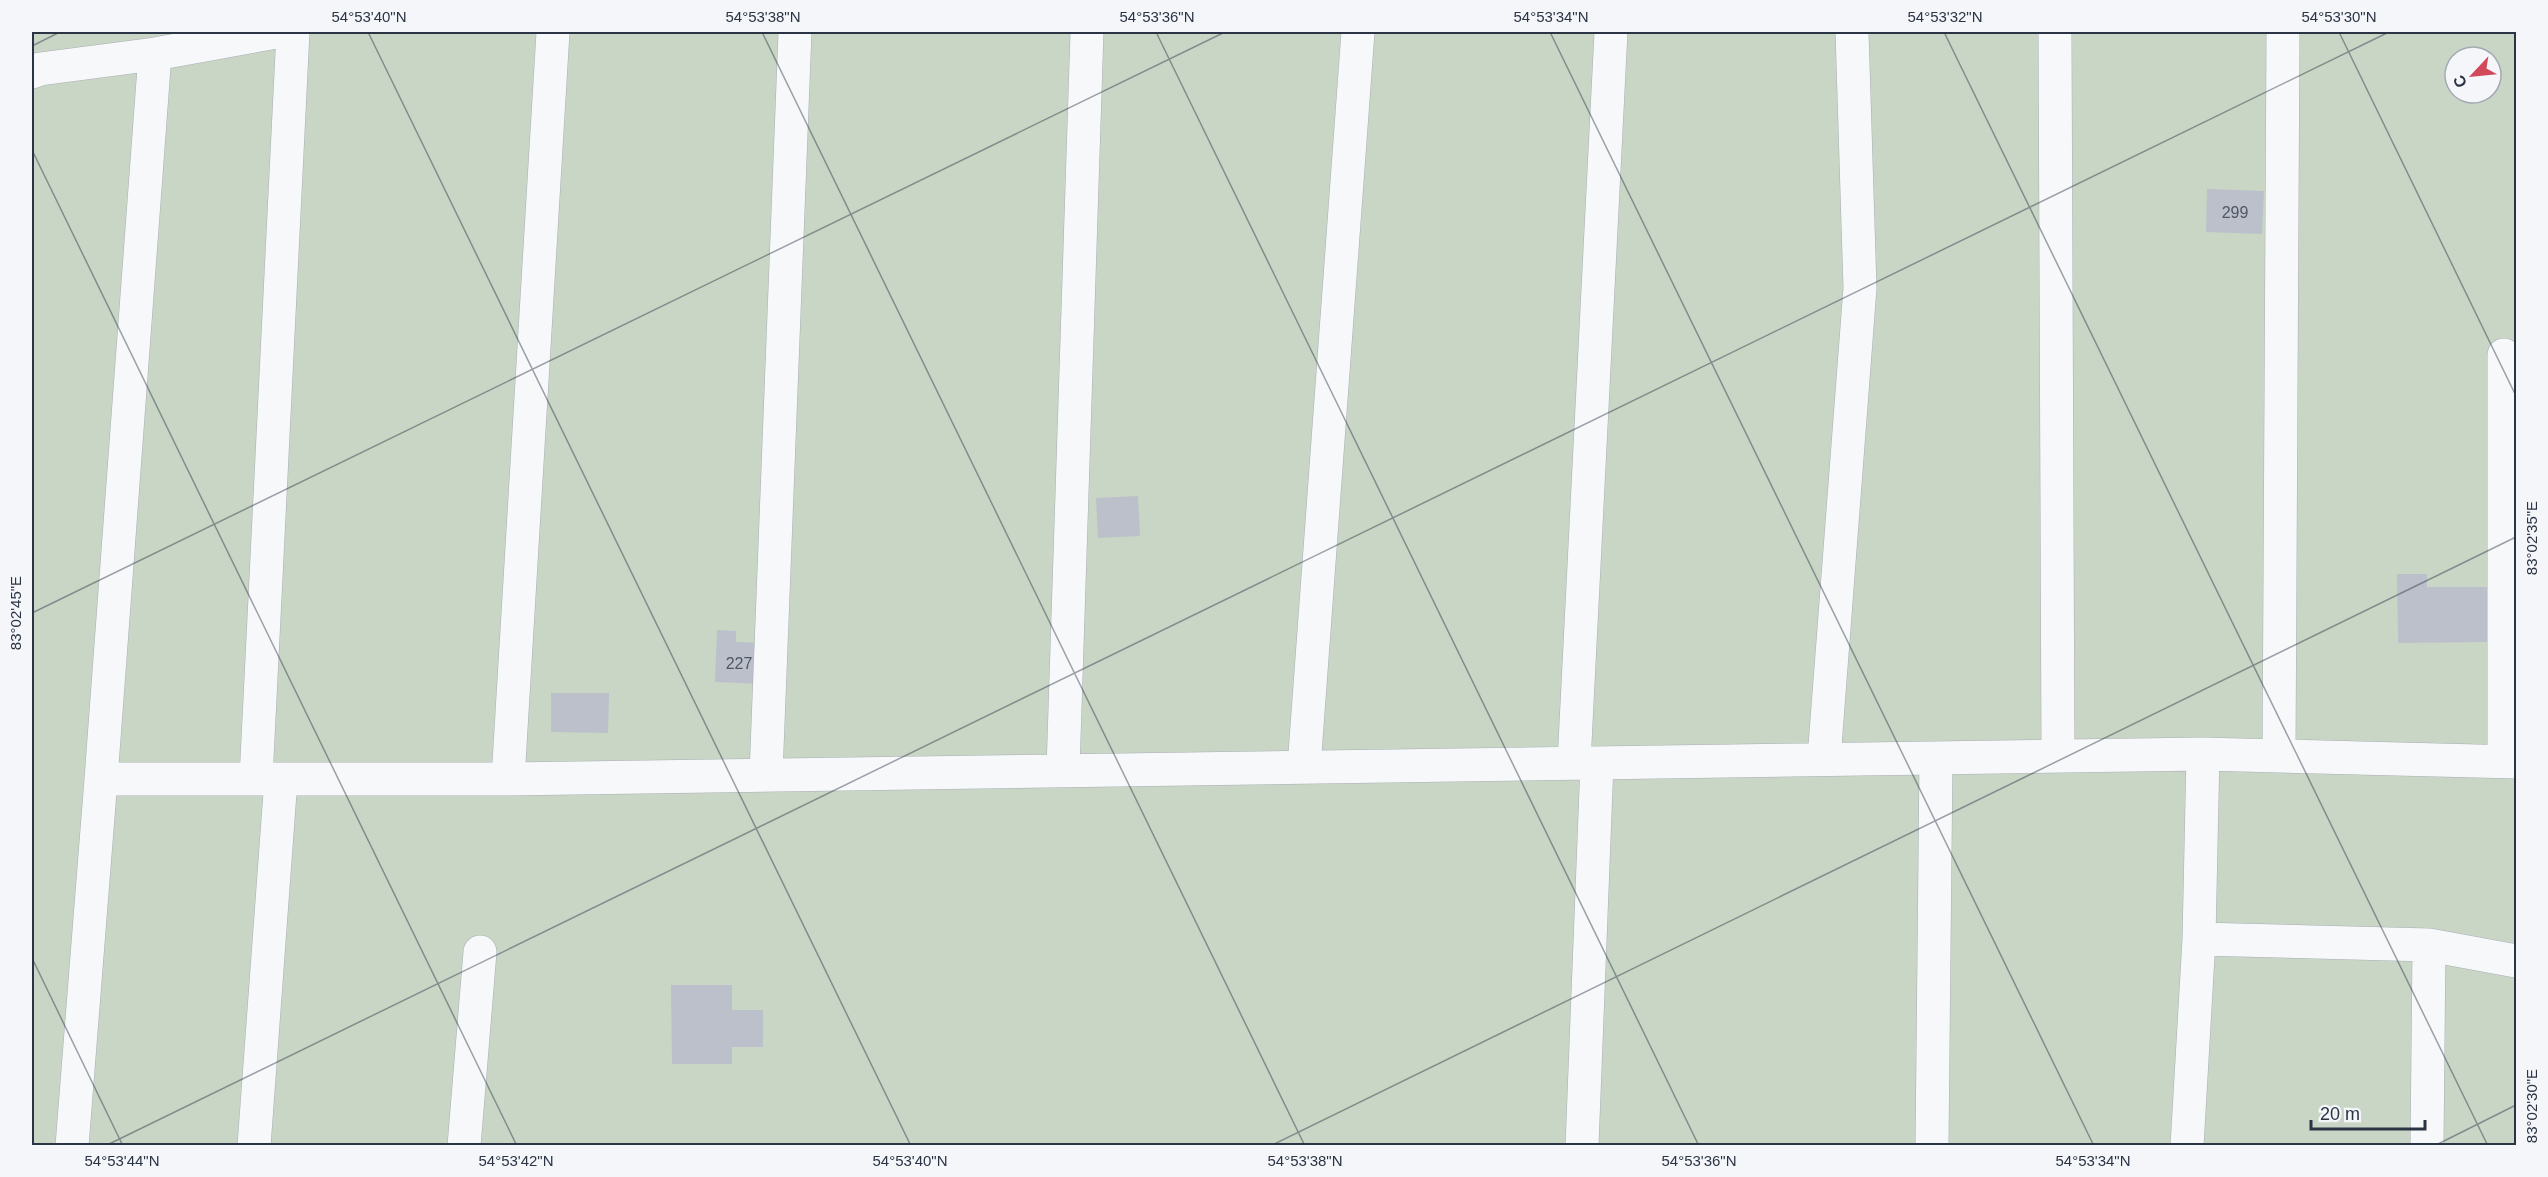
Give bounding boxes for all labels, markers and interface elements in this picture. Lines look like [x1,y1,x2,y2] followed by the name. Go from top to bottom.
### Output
[331,8,407,25] text: 54°53'40"N
[725,8,801,25] text: 54°53'38"N
[1119,8,1195,25] text: 54°53'36"N
[1513,8,1589,25] text: 54°53'34"N
[1907,8,1983,25] text: 54°53'32"N
[2301,8,2377,25] text: 54°53'30"N
[2443,45,2503,105] north arrow
[2450,72,2470,90] text: С
[2222,204,2248,221] house number: 299
[2523,501,2540,575] text: 83°02'35"E
[7,576,24,650] text: 83°02'45"E
[726,655,752,672] house number: 227
[2523,1069,2540,1143] text: 83°02'30"E
[2311,1093,2425,1131] scale bar
[2320,1104,2360,1124] text: 20 m
[84,1152,160,1169] text: 54°53'44"N
[478,1152,554,1169] text: 54°53'42"N
[872,1152,948,1169] text: 54°53'40"N
[1267,1152,1343,1169] text: 54°53'38"N
[1661,1152,1737,1169] text: 54°53'36"N
[2055,1152,2131,1169] text: 54°53'34"N

